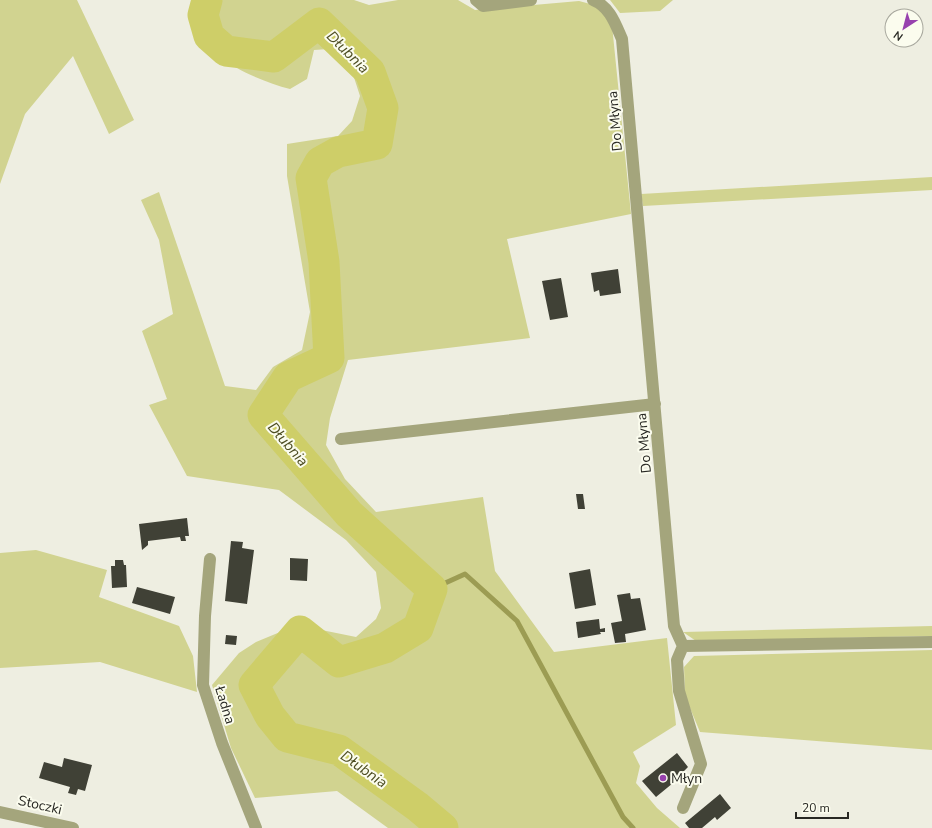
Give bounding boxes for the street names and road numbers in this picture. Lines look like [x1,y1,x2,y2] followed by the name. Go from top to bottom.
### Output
[603,90,627,152] street label: Do Młyna
[632,412,656,474] street label: Do Młyna
[210,683,240,726] street label: Ładna
[16,791,64,819] street label: Stoczki

